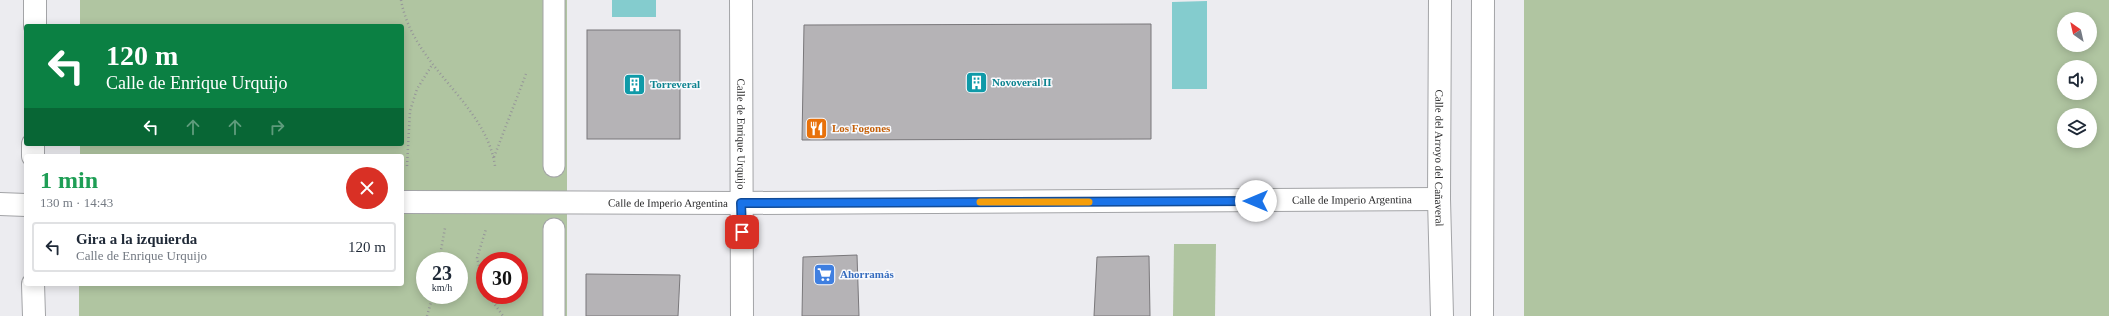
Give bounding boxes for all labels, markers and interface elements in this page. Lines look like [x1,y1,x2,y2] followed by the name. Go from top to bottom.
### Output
[2057,12,2097,52] north arrow
[2057,12,2097,148] map controls
[40,40,92,92] icon: left
[106,40,178,71] text: 120 m
[2057,60,2097,100] button: sound
[964,69,990,95] building icon: Novoveral II
[621,71,647,97] building icon: Torreveral
[106,73,287,93] text: Calle de Enrique Urquijo
[992,76,1052,88] place label: Novoveral II
[650,78,700,90] place label: Torreveral
[735,78,748,190] street label: Calle de Enrique Urquijo
[1433,89,1446,227] street label: Calle del Arroyo del Cañaveral
[2057,108,2097,148] button: layers
[804,115,830,141] restaurant icon: Los Fogones
[140,116,162,138] icon: left
[182,116,204,138] icon: ahead
[224,116,246,138] icon: ahead
[266,116,288,138] icon: right
[832,122,891,134] place label: Los Fogones
[40,167,98,193] text: 1 min
[346,167,388,209] button: close
[1235,180,1277,222] position arrow
[1292,193,1412,206] street label: Calle de Imperio Argentina
[40,195,113,210] text: 130 m · 14:43
[608,197,728,209] street label: Calle de Imperio Argentina
[725,215,759,249] pin
[731,221,753,243] icon: arrive
[76,231,197,247] text: Gira a la izquierda
[42,236,64,258] icon: left
[348,239,386,255] text: 120 m
[76,248,207,263] text: Calle de Enrique Urquijo
[476,252,528,304] speed limit sign: 30
[812,261,838,287] supermarket icon: Ahorramás
[432,262,452,284] text: 23
[840,268,894,280] place label: Ahorramás
[432,282,452,293] text: km/h

